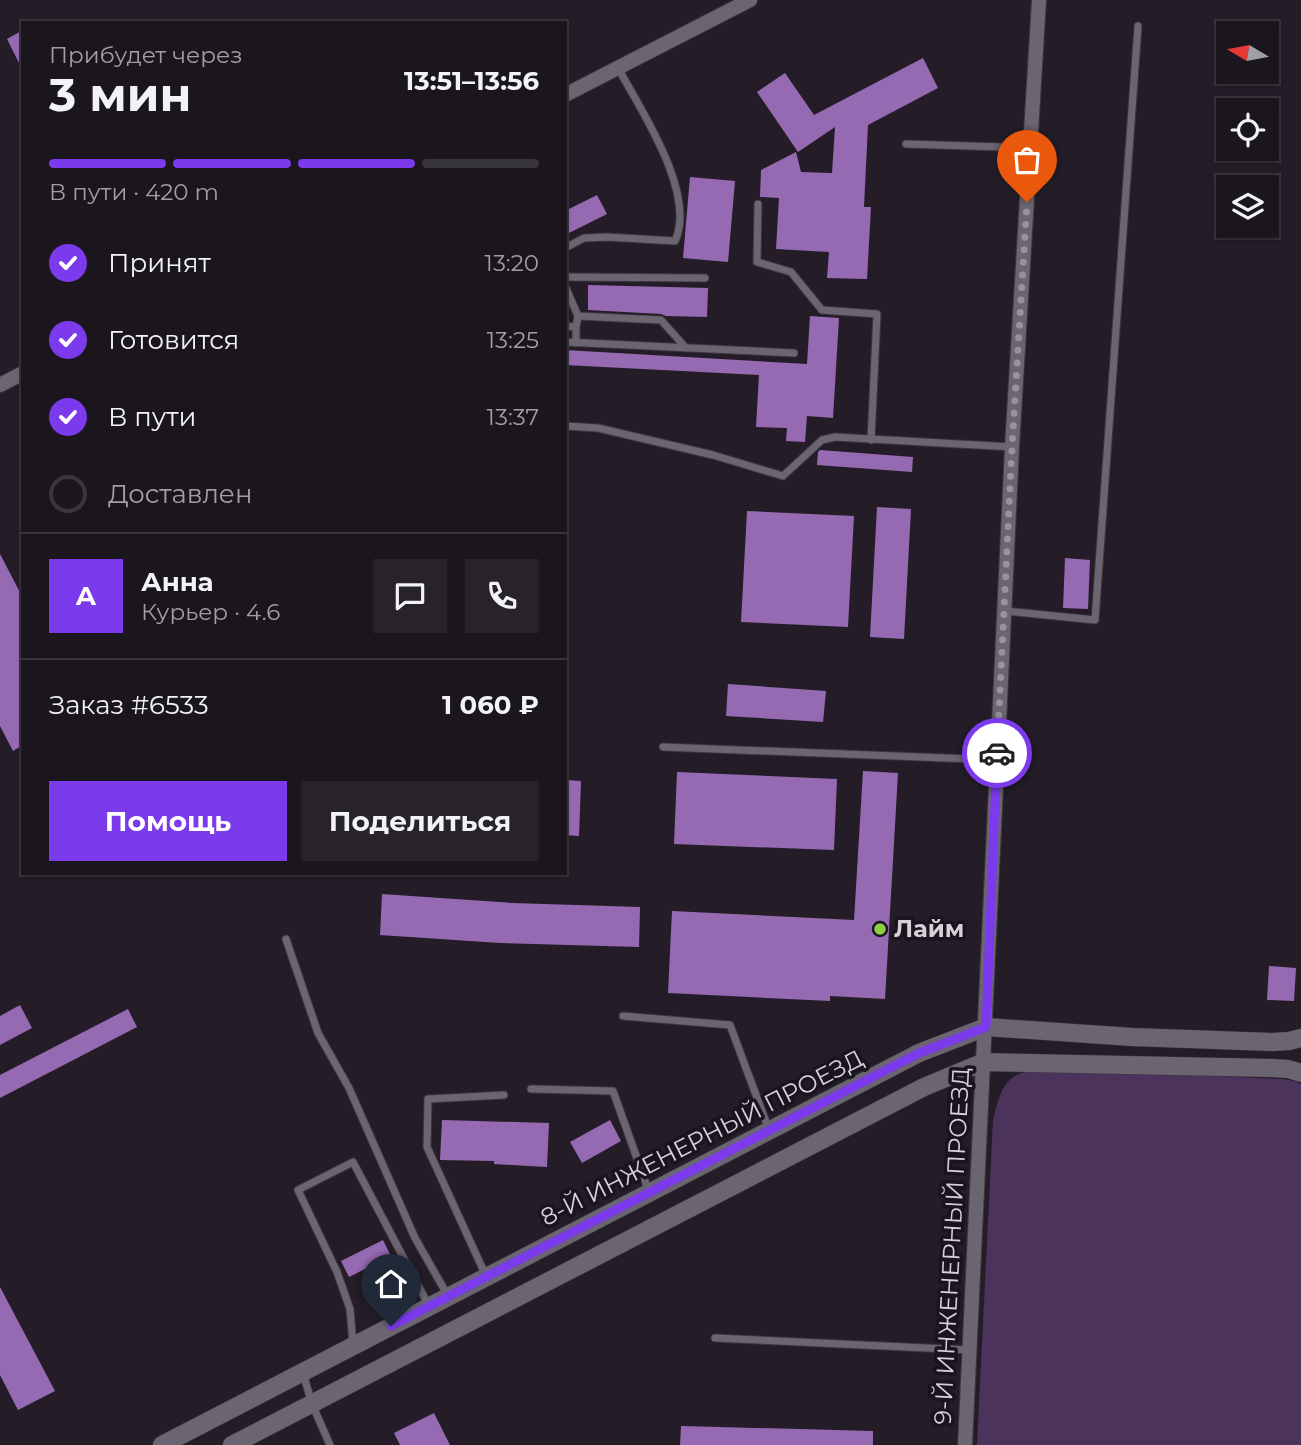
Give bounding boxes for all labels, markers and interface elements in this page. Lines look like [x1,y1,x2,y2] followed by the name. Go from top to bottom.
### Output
[1216,21,1279,84] north arrow
[1216,21,1279,238] map controls
[49,41,243,69] text: Прибудет через
[404,65,539,97] text: 13:51–13:56
[49,66,191,123] text: 3 мин
[1216,98,1279,161] button: locate
[997,130,1057,202] pin
[1008,141,1046,179] icon: bag
[1216,175,1279,238] button: layers
[49,178,219,206] text: В пути · 420 m
[49,244,87,282] icon: check
[108,247,211,279] text: Принят
[485,249,539,277] text: 13:20
[49,321,87,359] icon: check
[108,324,239,356] text: Готовится
[487,326,539,354] text: 13:25
[49,398,87,436] icon: check
[108,401,197,433] text: В пути
[487,403,539,431] text: 13:37
[108,478,253,510] text: Доставлен
[373,559,447,633] button: chat
[465,559,539,633] button: phone
[141,566,214,598] text: Анна
[76,580,96,612] text: А
[141,598,280,626] text: Курьер · 4.6
[49,689,209,721] text: Заказ #6533
[442,689,539,721] text: 1 060 ₽
[962,718,1032,788] courier
[978,734,1016,772] icon: car
[49,781,287,861] button: Помощь
[301,781,539,861] button: Поделиться
[894,914,964,943] place label: Лайм
[872,921,888,937] marker: Лайм
[536,1043,868,1232] street label: 8-Й ИНЖЕНЕРНЫЙ ПРОЕЗД
[928,1067,975,1425] street label: 9-Й ИНЖЕНЕРНЫЙ ПРОЕЗД
[361,1254,421,1326] pin
[372,1265,410,1303] icon: home

